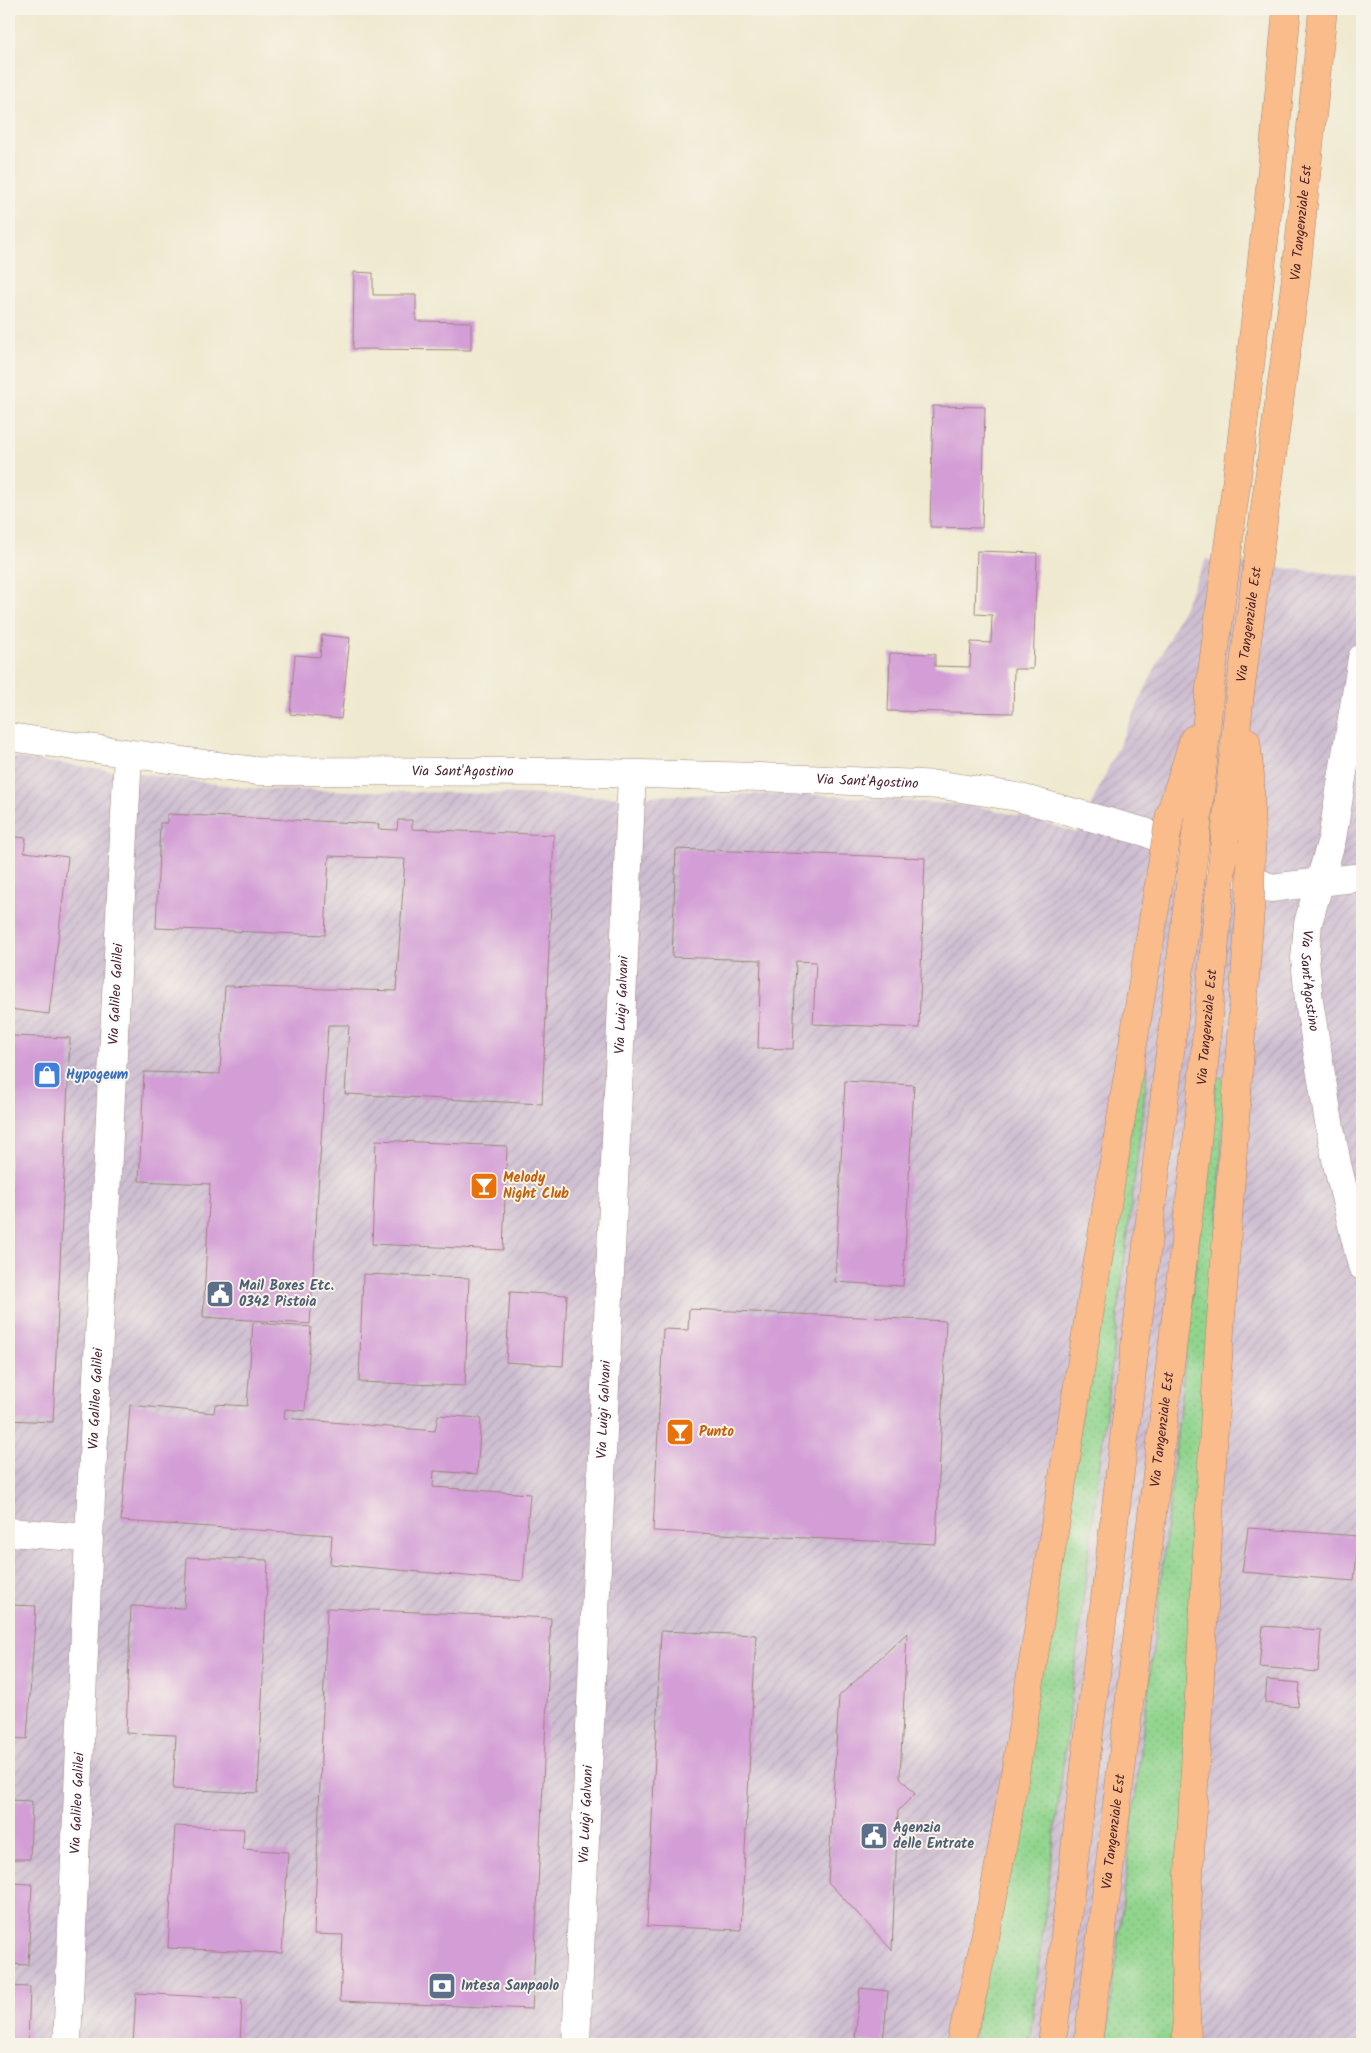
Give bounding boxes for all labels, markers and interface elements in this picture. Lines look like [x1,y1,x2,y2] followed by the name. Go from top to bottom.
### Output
[1285,163,1318,282] street label: Via Tangenziale Est
[1231,565,1268,683] street label: Via Tangenziale Est
[412,761,514,783] street label: Via Sant'Agostino
[816,768,919,795] street label: Via Sant'Agostino
[1294,929,1325,1033] street label: Via Sant'Agostino
[103,942,130,1045] street label: Via Galileo Galilei
[609,955,635,1055] street label: Via Luigi Galvani
[1191,968,1223,1086] street label: Via Tangenziale Est
[32,1060,62,1090] shop icon: Hypogeum
[66,1064,129,1086] place label: Hypogeum
[503,1167,569,1205] place label: Melody Night Club
[469,1171,499,1201] bar icon: Melody Night Club
[239,1275,334,1313] place label: Mail Boxes Etc. 0342 Pistoia
[205,1279,235,1309] public building icon: Mail Boxes Etc. 0342 Pistoia
[82,1347,109,1450] street label: Via Galileo Galilei
[591,1359,617,1459] street label: Via Luigi Galvani
[1144,1370,1180,1488] street label: Via Tangenziale Est
[665,1417,695,1447] bar icon: Punto
[699,1421,735,1443] place label: Punto
[64,1751,91,1854] street label: Via Galileo Galilei
[573,1764,599,1864] street label: Via Luigi Galvani
[1096,1772,1132,1890] street label: Via Tangenziale Est
[893,1817,974,1855] place label: Agenzia delle Entrate
[859,1821,889,1851] public building icon: Agenzia delle Entrate
[427,1971,457,2001] bank icon: Intesa Sanpaolo
[461,1975,560,1997] place label: Intesa Sanpaolo

